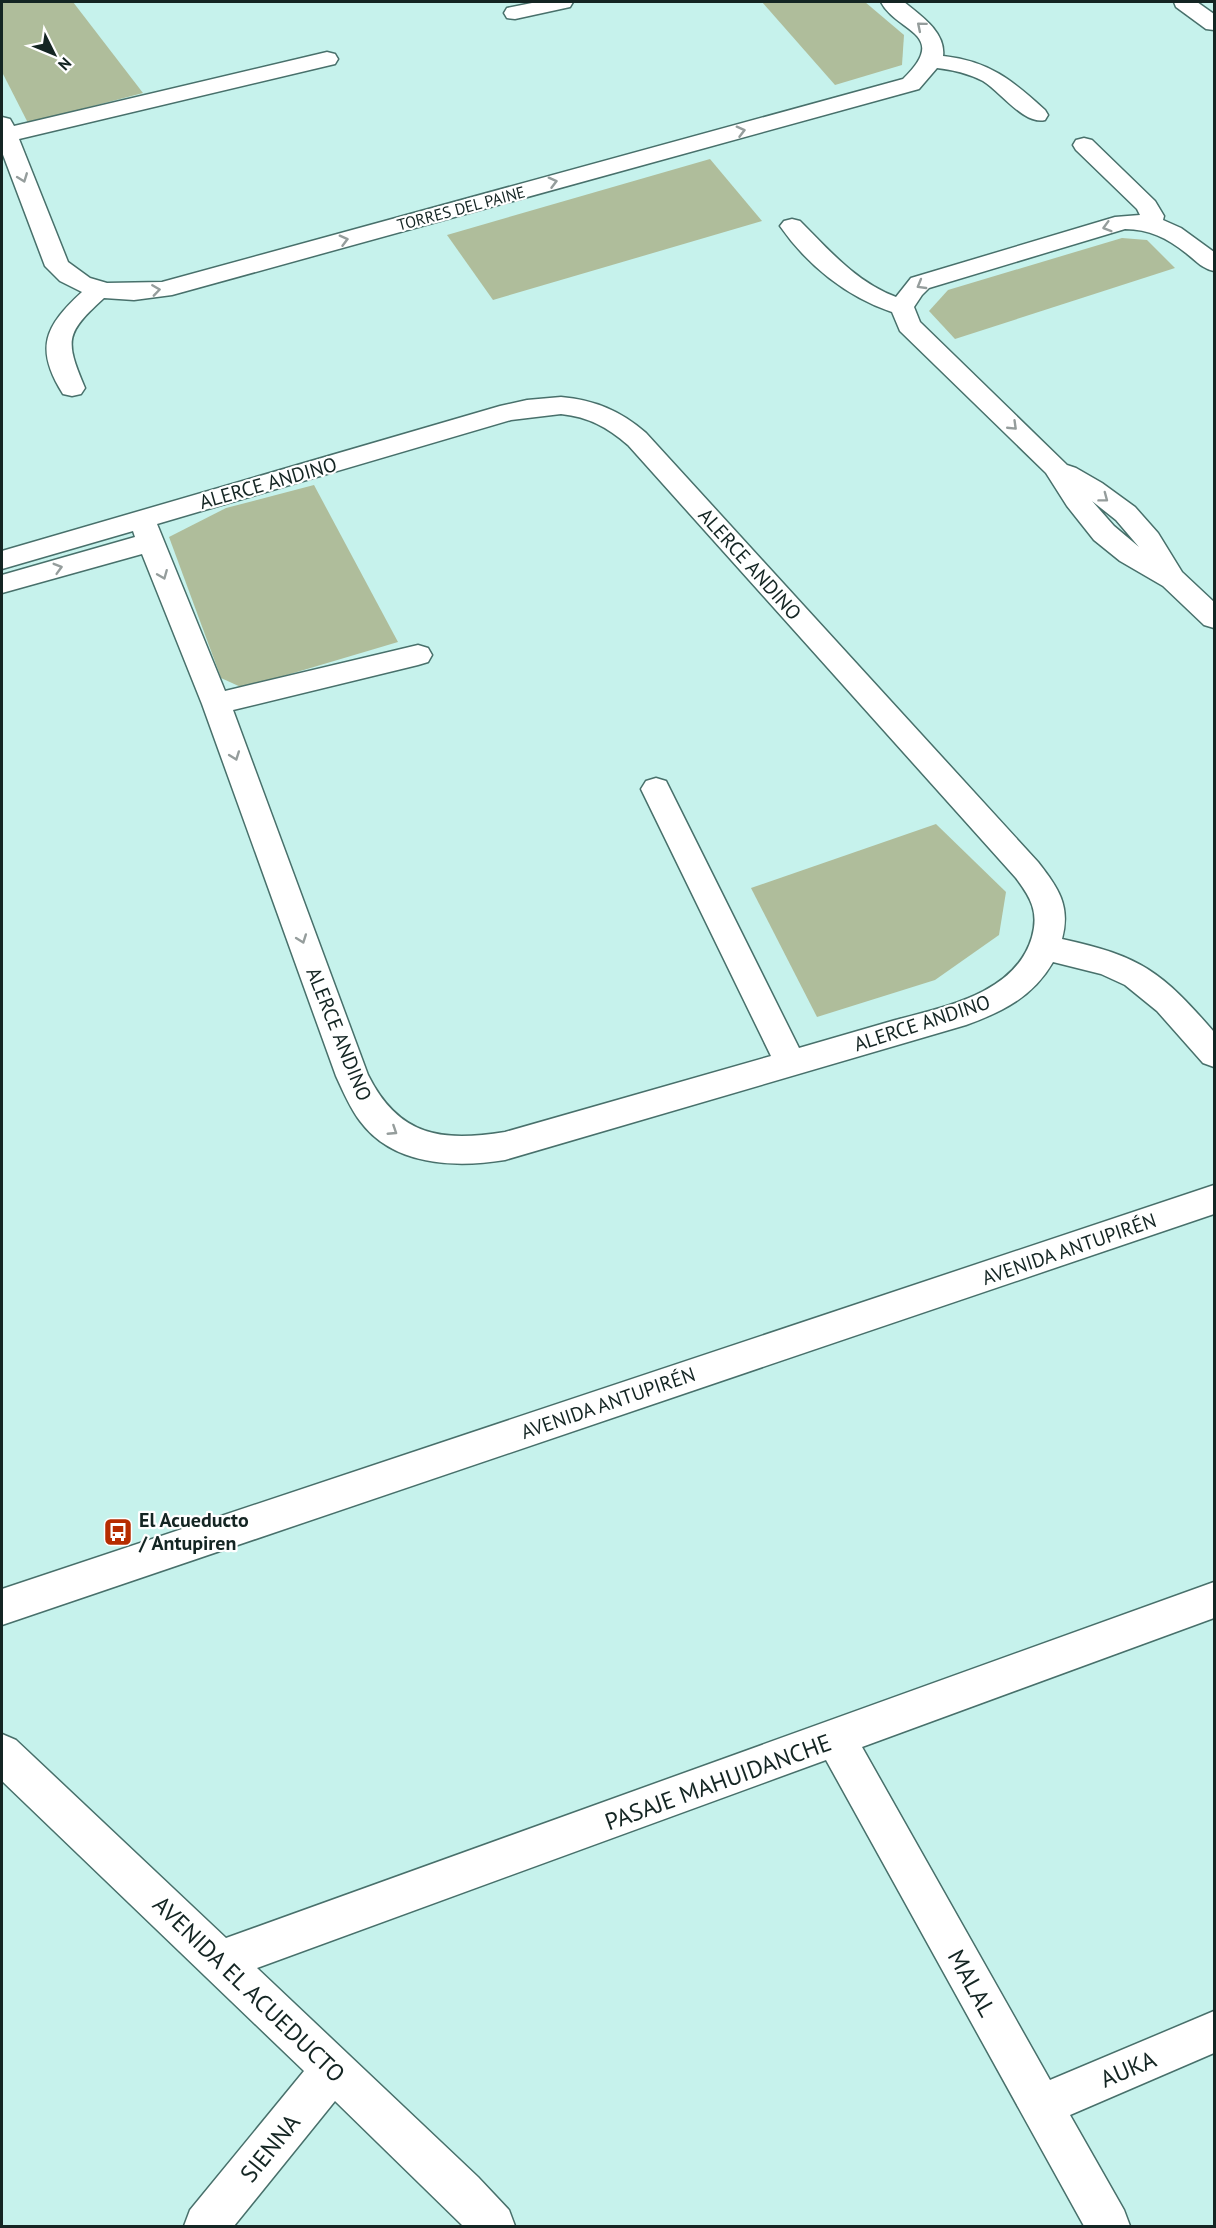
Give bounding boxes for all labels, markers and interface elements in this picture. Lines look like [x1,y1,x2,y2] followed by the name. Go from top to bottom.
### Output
[917,23,928,34] one-way arrow
[24,24,84,84] north arrow
[54,54,76,75] text: N
[735,126,746,138] one-way arrow
[16,172,28,183] one-way arrow
[548,177,558,190] one-way arrow
[395,181,527,235] street label: TORRES DEL PAINE
[1102,220,1113,232] one-way arrow
[339,234,349,247] one-way arrow
[917,277,927,289] one-way arrow
[152,284,161,297] one-way arrow
[1006,419,1017,430] one-way arrow
[196,451,340,515] street label: ALERCE ANDINO
[1098,491,1109,502] one-way arrow
[693,503,807,625] street label: ALERCE ANDINO
[52,563,63,575] one-way arrow
[156,568,168,579] one-way arrow
[228,750,240,761] one-way arrow
[295,933,307,944] one-way arrow
[300,963,378,1105] street label: ALERCE ANDINO
[851,989,993,1057] street label: ALERCE ANDINO
[387,1124,398,1135] one-way arrow
[978,1207,1160,1291] street label: AVENIDA ANTUPIRÉN
[517,1361,699,1445] street label: AVENIDA ANTUPIRÉN
[138,1507,249,1556] place label: El Acueducto / Antupiren
[102,1516,134,1548] bus stop icon: El Acueducto / Antupiren
[601,1727,835,1837] street label: PASAJE MAHUIDANCHE
[146,1889,352,2089] street label: AVENIDA EL ACUEDUCTO
[941,1944,1003,2022] street label: MALAL
[1095,2043,1161,2095] street label: AUKA
[233,2108,307,2188] street label: SIENNA

